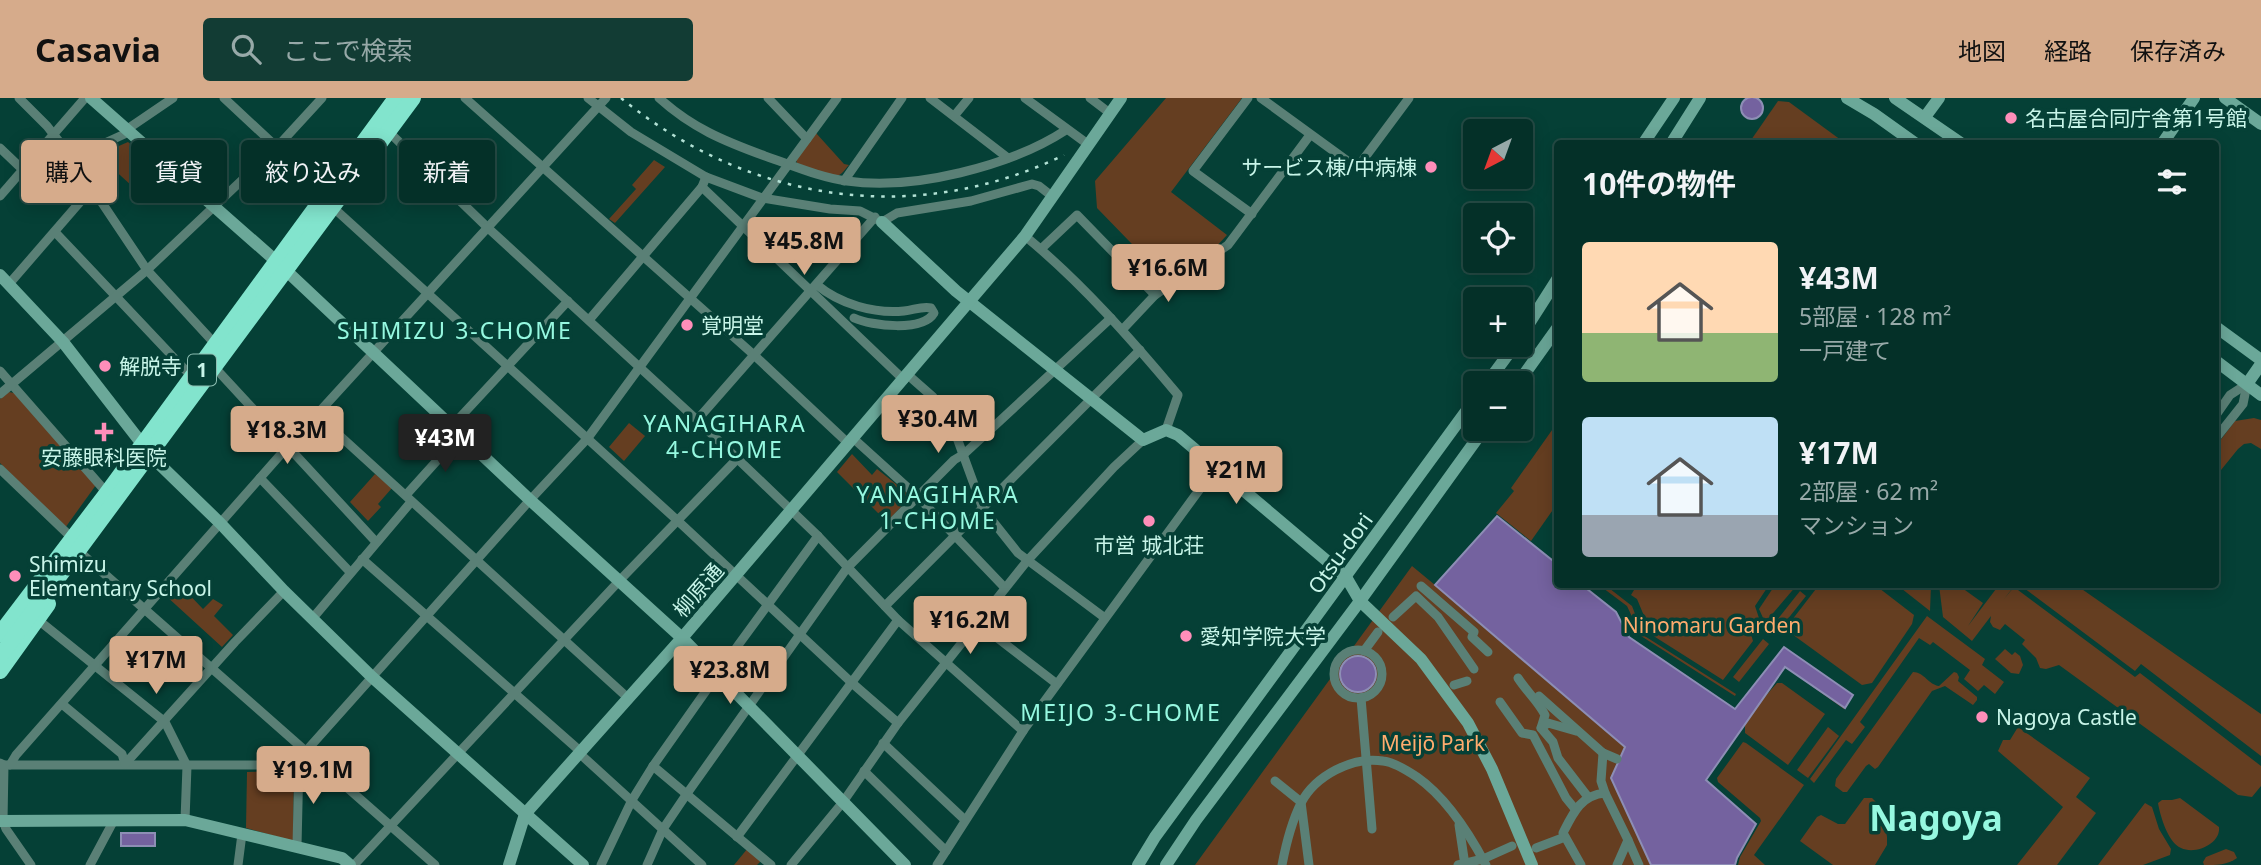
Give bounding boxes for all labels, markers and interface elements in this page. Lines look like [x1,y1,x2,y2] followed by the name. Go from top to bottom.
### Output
[203,18,693,81] search box
[35,27,161,72] text: Casavia
[227,30,265,68] icon: search
[283,32,413,68] text: ここで検索
[1958,34,2006,67] text: 地図
[2044,34,2092,67] text: 経路
[2130,34,2226,67] text: 保存済み
[2025,104,2247,132] place label: 名古屋合同庁舎第1号館
[2003,110,2019,126] marker: 名古屋合同庁舎第1号館
[1463,119,1533,189] north arrow
[1463,119,1533,441] map controls
[21,140,117,203] chip: 購入
[131,140,227,203] chip: 賃貸
[241,140,385,203] chip: 絞り込み
[399,140,495,203] chip: 新着
[1241,153,1417,181] place label: サービス棟/中病棟
[1423,159,1439,175] marker: サービス棟/中病棟
[1582,163,1736,204] text: 10件の物件
[2153,163,2191,201] icon: filters
[1463,203,1533,273] button: locate
[747,218,861,277] pin: ¥45.8M
[764,224,844,256] text: ¥45.8M
[1111,244,1225,304] pin: ¥16.6M
[1128,251,1208,283] text: ¥16.6M
[1799,257,1879,298] text: ¥43M
[1638,270,1722,354] icon: home
[1463,287,1533,357] button: +
[1799,300,1951,332] text: 5部屋 · 128 m²
[701,311,764,339] place label: 覚明堂
[337,314,573,346] district label: SHIMIZU 3-CHOME
[679,317,695,333] marker: 覚明堂
[1799,334,1891,366] text: 一戸建て
[119,352,182,380] place label: 解脱寺
[188,354,216,386] road number: 1
[97,358,113,374] marker: 解脱寺
[1463,371,1533,441] button: −
[881,396,995,455] pin: ¥30.4M
[898,402,978,434] text: ¥30.4M
[230,406,344,466] pin: ¥18.3M
[643,407,807,465] district label: YANAGIHARA 4-CHOME
[247,413,327,445] text: ¥18.3M
[404,414,486,474] pin: ¥43M
[414,421,476,453] text: ¥43M
[94,422,114,442] marker: 安藤眼科医院
[1799,432,1879,473] text: ¥17M
[41,443,167,471] place label: 安藤眼科医院
[1638,445,1722,529] icon: home
[1195,446,1277,506] pin: ¥21M
[1205,453,1267,485] text: ¥21M
[1799,475,1938,507] text: 2部屋 · 62 m²
[856,478,1020,536] district label: YANAGIHARA 1-CHOME
[1301,507,1379,599] street label: Otsu-dori
[1799,509,1914,541] text: マンション
[1141,513,1157,529] marker: 市営 城北荘
[1094,531,1204,559] place label: 市営 城北荘
[29,550,212,602] place label: Shimizu Elementary School
[667,557,729,623] street label: 柳原通
[7,568,23,584] marker: Shimizu Elementary School
[913,596,1027,656] pin: ¥16.2M
[930,603,1010,635] text: ¥16.2M
[1623,611,1801,639] park label: Ninomaru Garden
[1200,622,1326,650] place label: 愛知学院大学
[1178,628,1194,644] marker: 愛知学院大学
[115,636,197,696] pin: ¥17M
[125,643,187,675] text: ¥17M
[673,646,787,706] pin: ¥23.8M
[690,653,770,685] text: ¥23.8M
[1020,696,1222,728] district label: MEIJO 3-CHOME
[1996,703,2137,731] place label: Nagoya Castle
[1974,709,1990,725] marker: Nagoya Castle
[1381,729,1486,757] park label: Meijō Park
[256,746,370,806] pin: ¥19.1M
[273,753,353,785] text: ¥19.1M
[1869,794,2003,841] district label: Nagoya

